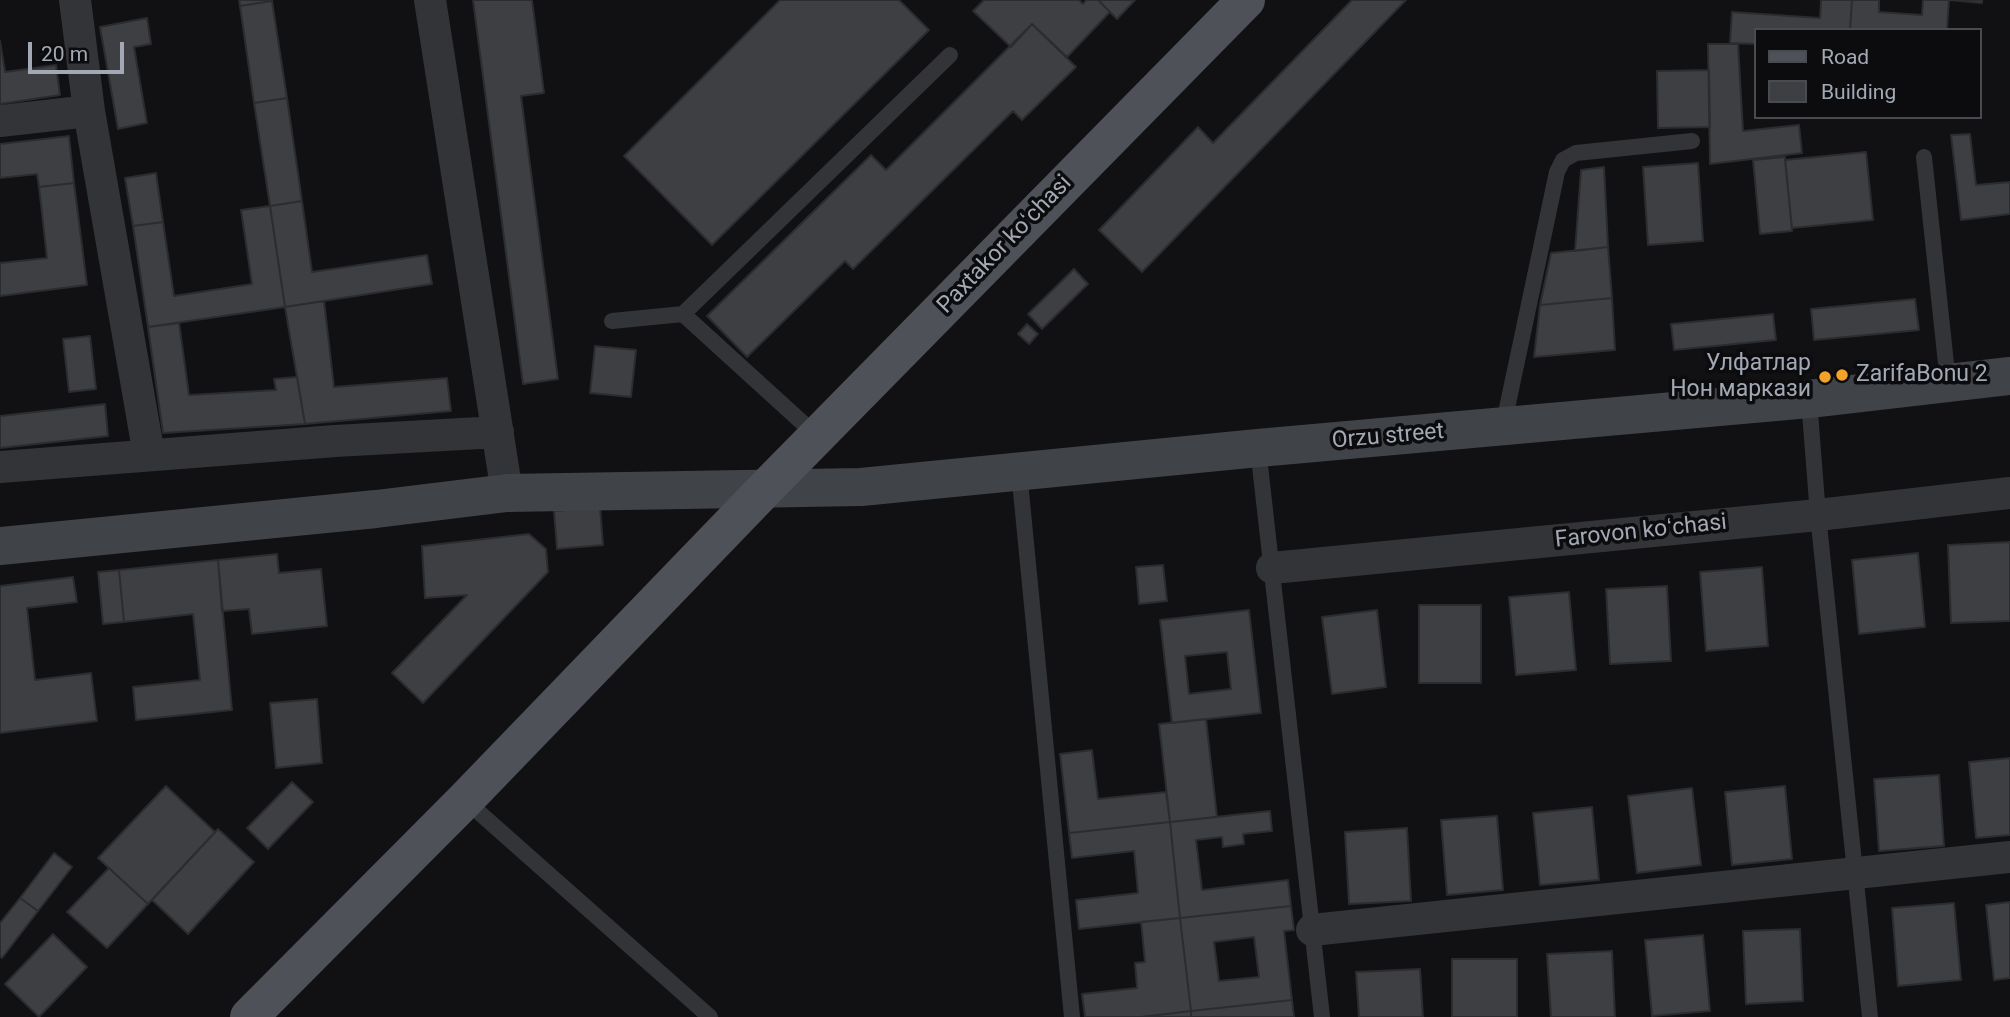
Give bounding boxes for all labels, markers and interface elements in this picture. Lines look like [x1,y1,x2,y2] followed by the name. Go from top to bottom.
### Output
[32,28,128,72] scale bar
[1755,28,1982,119] legend
[41,42,88,66] text: 20 m
[1821,45,1869,69] text: Road
[1821,80,1896,104] text: Building
[932,170,1078,320] street label: Paxtakor koʻchasi
[1670,350,1811,404] place label: Улфатлар Нон маркази
[1856,361,1988,389] place label: ZarifaBonu 2
[1834,367,1850,383] marker: ZarifaBonu 2
[1817,369,1833,385] marker: Улфатлар Нон маркази
[1331,418,1445,456] street label: Orzu street
[1554,509,1728,555] street label: Farovon koʻchasi

